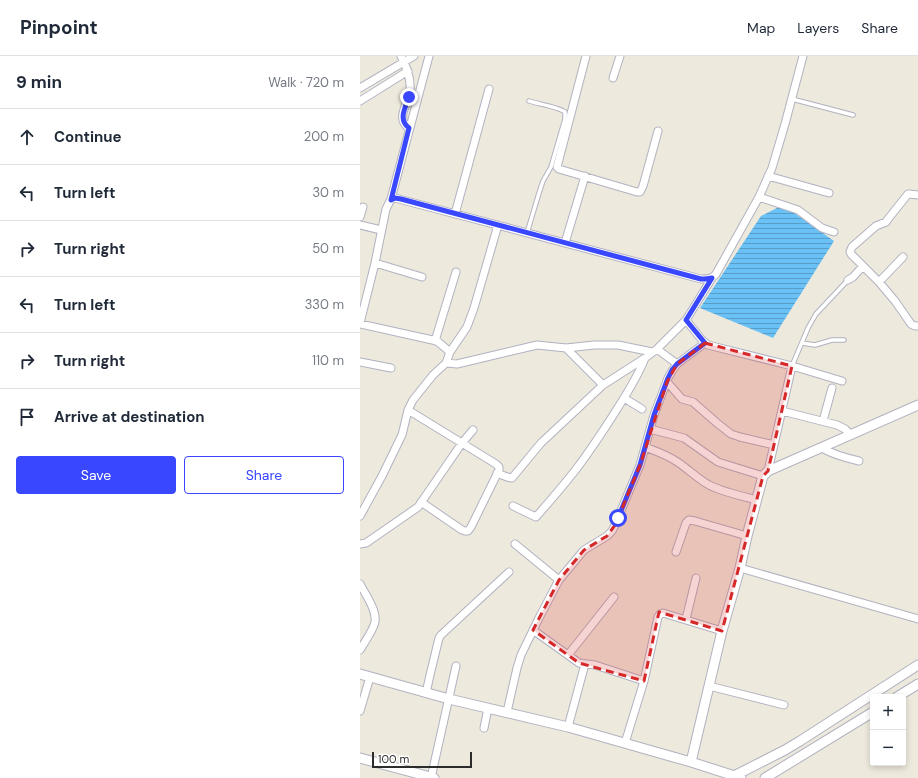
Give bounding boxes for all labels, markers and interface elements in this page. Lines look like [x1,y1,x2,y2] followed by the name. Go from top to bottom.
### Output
[20,15,98,40] text: Pinpoint
[747,19,775,37] text: Map
[797,19,839,37] text: Layers
[861,19,898,37] text: Share
[16,71,62,93] text: 9 min
[268,74,344,91] text: Walk · 720 m
[400,88,418,106] route end
[16,126,38,148] icon: ahead
[54,127,122,147] text: Continue
[304,128,344,145] text: 200 m
[16,182,38,204] icon: left
[54,183,115,203] text: Turn left
[312,184,344,201] text: 30 m
[16,238,38,260] icon: right
[54,239,125,259] text: Turn right
[312,240,344,257] text: 50 m
[16,294,38,316] icon: left
[54,295,115,315] text: Turn left
[305,296,344,313] text: 330 m
[16,350,38,372] icon: right
[54,351,125,371] text: Turn right
[312,352,344,369] text: 110 m
[16,406,38,428] icon: arrive
[54,407,205,427] text: Arrive at destination
[16,456,176,494] button: Save
[184,456,344,494] button: Share
[609,509,627,527] route start
[870,694,906,766] map controls
[870,694,906,730] button: +
[870,730,906,766] button: −
[372,750,472,769] scale bar
[378,752,409,766] text: 100 m

